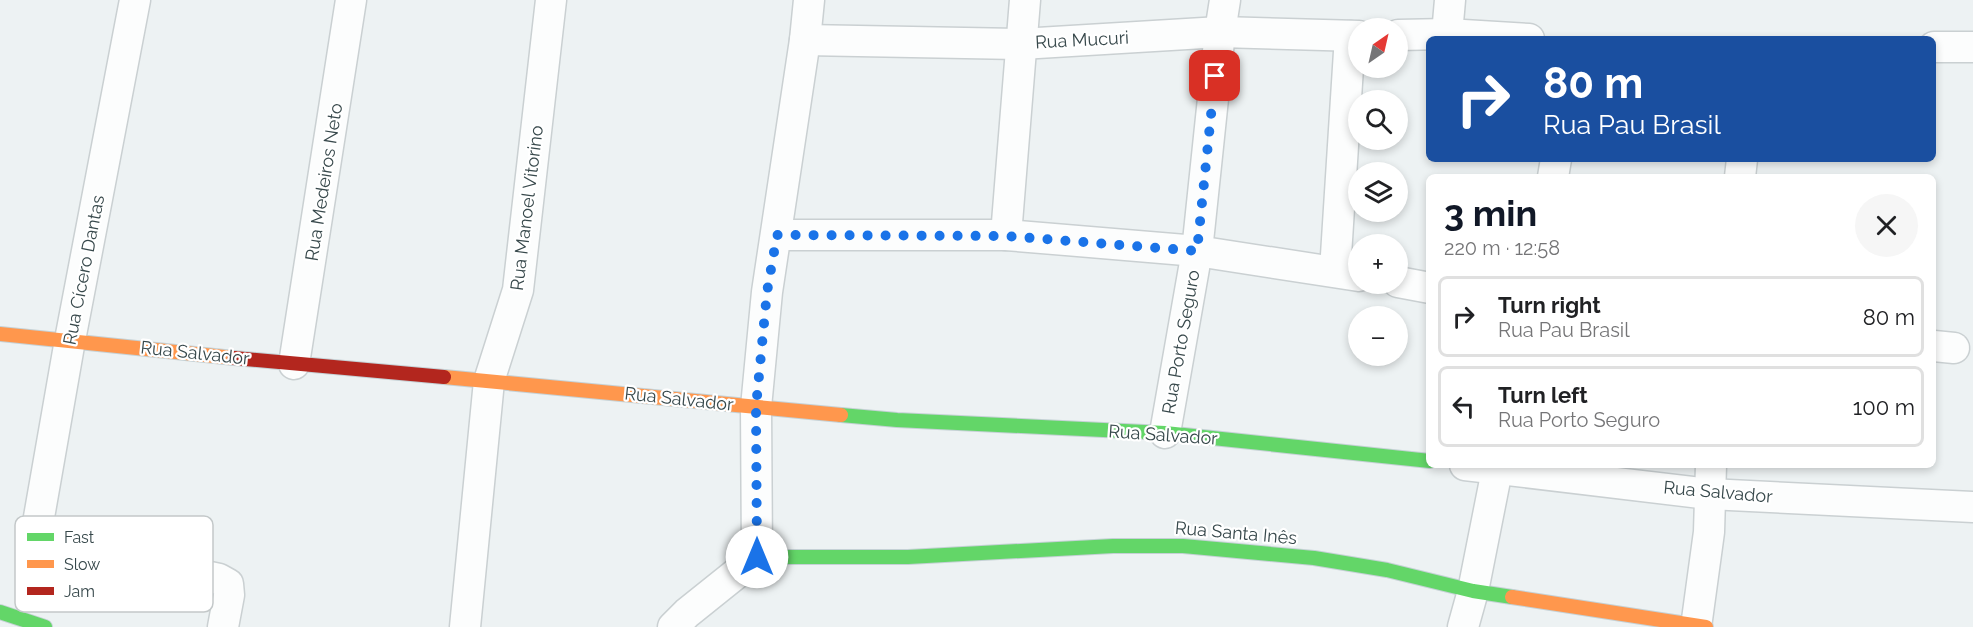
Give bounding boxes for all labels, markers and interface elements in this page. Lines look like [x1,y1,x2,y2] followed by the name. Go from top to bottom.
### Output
[1348,18,1408,78] north arrow
[1348,18,1408,366] map controls
[1034,27,1129,52] street label: Rua Mucuri
[1189,50,1240,101] pin
[1198,59,1231,92] icon: arrive
[1543,59,1643,108] text: 80 m
[1444,60,1522,138] icon: right
[1348,90,1408,150] button: search
[301,101,346,262] street label: Rua Medeiros Neto
[1543,109,1721,140] text: Rua Pau Brasil
[506,124,547,292] street label: Rua Manoel Vitorino
[1348,162,1408,222] button: layers
[1444,192,1537,234] text: 3 min
[59,193,108,347] street label: Rua Cícero Dantas
[1855,194,1918,257] button: close
[1348,234,1408,294] button: +
[1444,236,1560,260] text: 220 m · 12:58
[1157,268,1204,416] street label: Rua Porto Seguro
[1498,292,1601,318] text: Turn right
[1447,300,1480,333] icon: right
[1863,304,1915,330] text: 80 m
[1348,306,1408,366] button: −
[1498,318,1630,342] text: Rua Pau Brasil
[140,336,251,369] street label: Rua Salvador
[624,382,735,415] street label: Rua Salvador
[1498,382,1588,408] text: Turn left
[1447,390,1480,423] icon: left
[1853,394,1915,420] text: 100 m
[1498,408,1660,432] text: Rua Porto Seguro
[1108,420,1219,449] street label: Rua Salvador
[1663,476,1774,507] street label: Rua Salvador
[15,516,213,612] legend
[1174,517,1298,548] street label: Rua Santa Inês
[725,525,789,589] position arrow
[64,528,95,547] text: Fast
[64,555,100,574] text: Slow
[64,582,95,601] text: Jam

